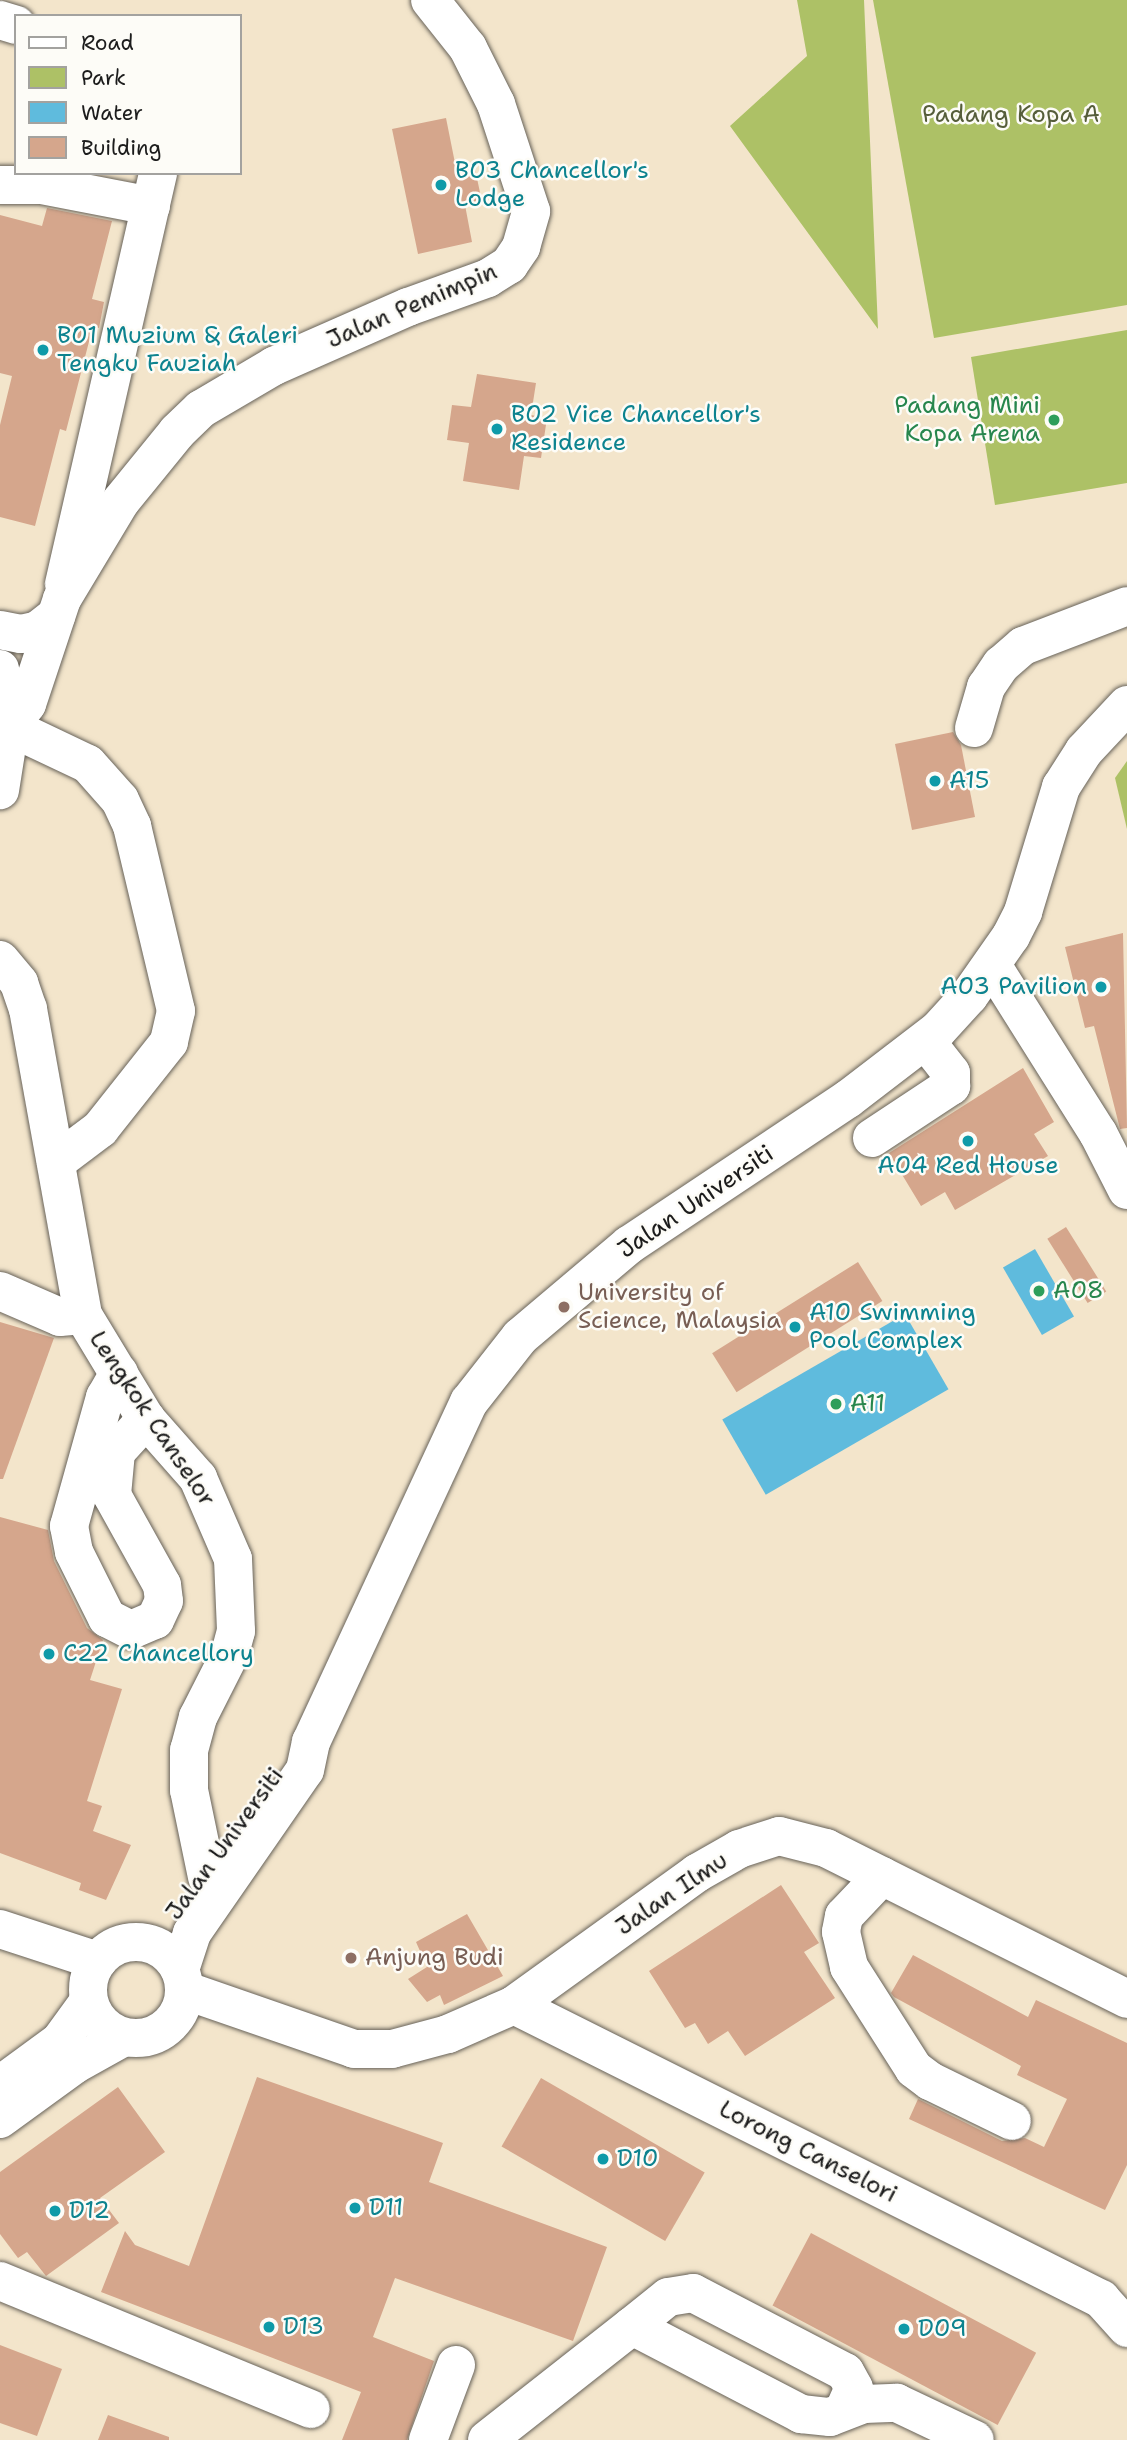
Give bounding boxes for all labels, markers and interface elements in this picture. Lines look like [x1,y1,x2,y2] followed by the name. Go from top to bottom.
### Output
[14,14,242,175] legend
[81,29,134,57] text: Road
[81,64,126,92] text: Park
[81,99,143,127] text: Water
[922,101,1100,129] park label: Padang Kopa A
[81,134,161,162] text: Building
[455,157,649,213] place label: B03 Chancellor's Lodge
[433,177,449,193] marker: B03 Chancellor's Lodge
[322,257,502,355] street label: Jalan Pemimpin
[57,322,298,378] place label: B01 Muzium & Galeri Tengku Fauziah
[35,342,51,358] marker: B01 Muzium & Galeri Tengku Fauziah
[894,392,1040,448] place label: Padang Mini Kopa Arena
[511,401,761,457] place label: B02 Vice Chancellor's Residence
[1046,412,1062,428] marker: Padang Mini Kopa Arena
[489,421,505,437] marker: B02 Vice Chancellor's Residence
[949,767,989,795] place label: A15
[927,773,943,789] marker: A15
[940,973,1087,1001] place label: A03 Pavilion
[1093,979,1109,995] marker: A03 Pavilion
[960,1133,976,1149] marker: A04 Red House
[613,1139,779,1265] street label: Jalan Universiti
[877,1152,1059,1180] place label: A04 Red House
[1053,1277,1104,1305] place label: A08
[578,1279,781,1335] place label: University of Science, Malaysia
[1031,1283,1047,1299] marker: A08
[556,1299,572,1315] marker: University of Science, Malaysia
[809,1299,976,1355] place label: A10 Swimming Pool Complex
[787,1319,803,1335] marker: A10 Swimming Pool Complex
[83,1326,221,1512] street label: Lengkok Canselor
[850,1390,885,1418] place label: A11
[828,1396,844,1412] marker: A11
[63,1640,254,1668] place label: C22 Chancellory
[41,1646,57,1662] marker: C22 Chancellory
[160,1762,290,1926] street label: Jalan Universiti
[611,1846,733,1942] street label: Jalan Ilmu
[365,1944,504,1972] place label: Anjung Budi
[343,1950,359,1966] marker: Anjung Budi
[714,2095,902,2209] street label: Lorong Canselori
[617,2145,659,2173] place label: D10
[595,2151,611,2167] marker: D10
[369,2194,404,2222] place label: D11
[69,2197,110,2225] place label: D12
[347,2200,363,2216] marker: D11
[47,2203,63,2219] marker: D12
[283,2313,324,2341] place label: D13
[918,2315,967,2343] place label: D09
[261,2319,277,2335] marker: D13
[896,2321,912,2337] marker: D09

